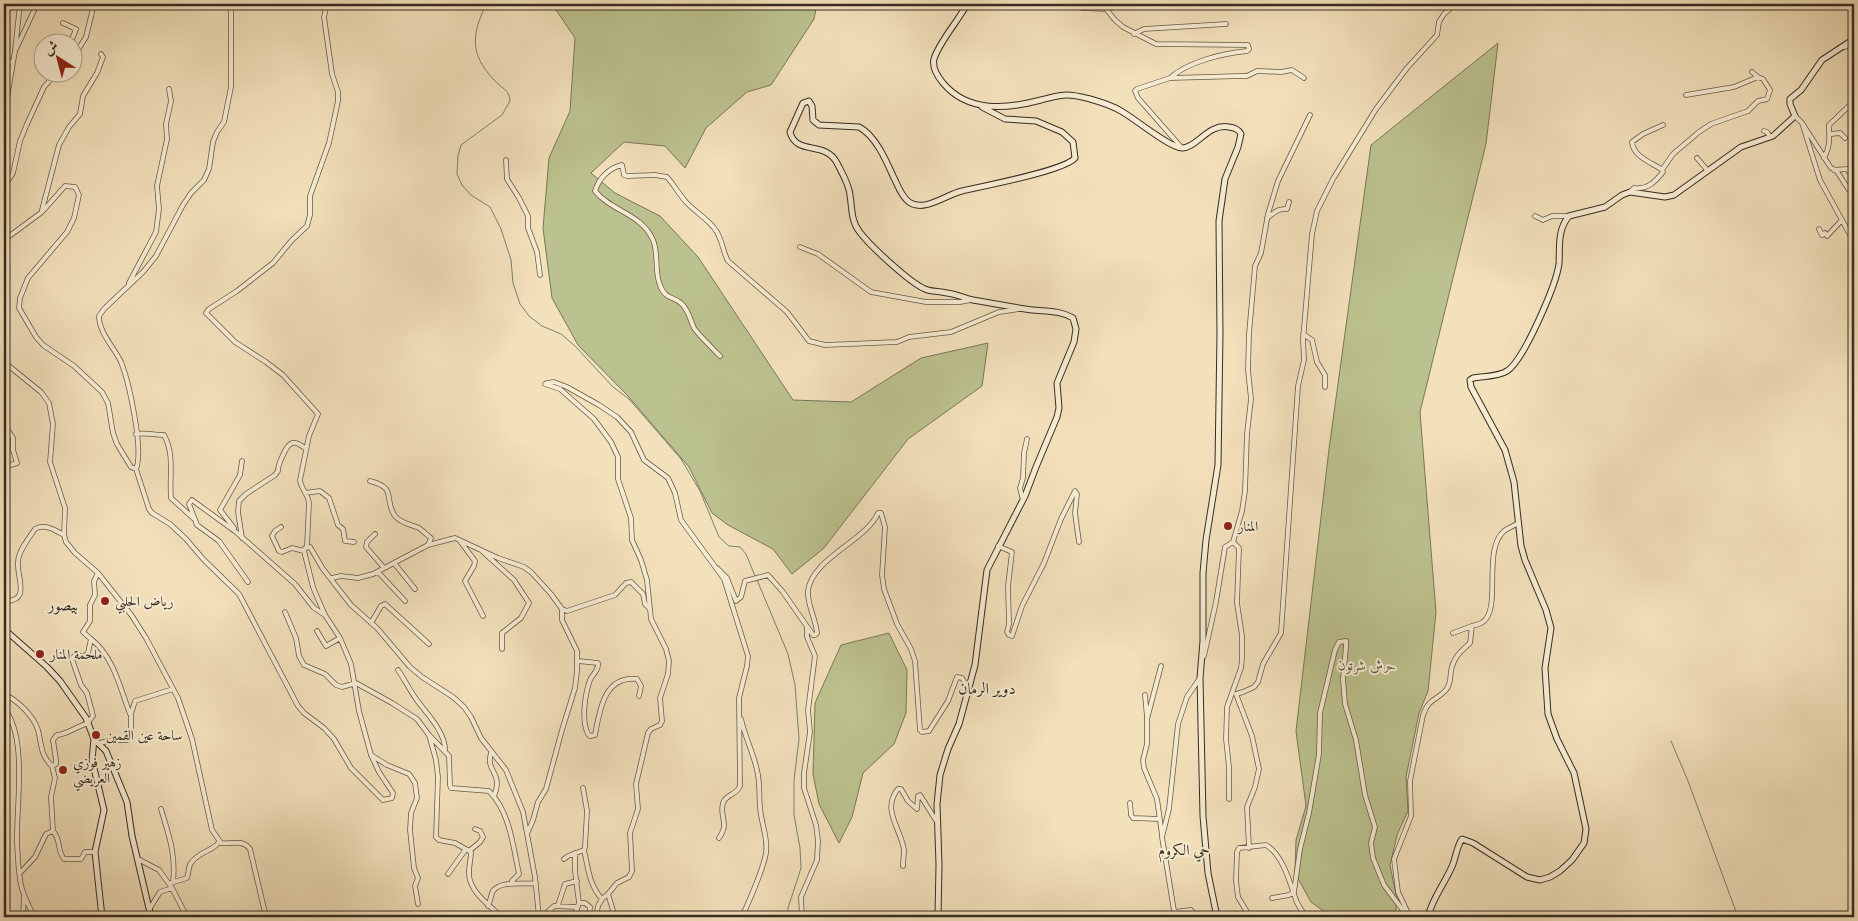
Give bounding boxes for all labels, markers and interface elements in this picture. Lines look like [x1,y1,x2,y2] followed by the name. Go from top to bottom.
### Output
[32,32,82,82] north arrow
[39,36,61,59] text: ش
[1236,517,1258,535] place label: المنار
[1222,520,1234,532] marker: المنار
[115,592,174,614] place label: رياض الحلبي
[46,594,78,615] district label: بيصور
[99,595,111,607] marker: رياض الحلبي
[48,645,102,663] place label: ملحمة المنار
[34,648,46,660] marker: ملحمة المنار
[1338,656,1396,675] park label: حرش شرتون
[958,678,1016,698] district label: دوير الرمان
[106,726,182,744] place label: ساحة عين القمين
[90,729,102,741] marker: ساحة عين القمين
[73,753,122,792] place label: زهير فوزي العريضي
[57,764,69,776] marker: زهير فوزي العريضي
[1158,840,1210,863] district label: حي الكروم

